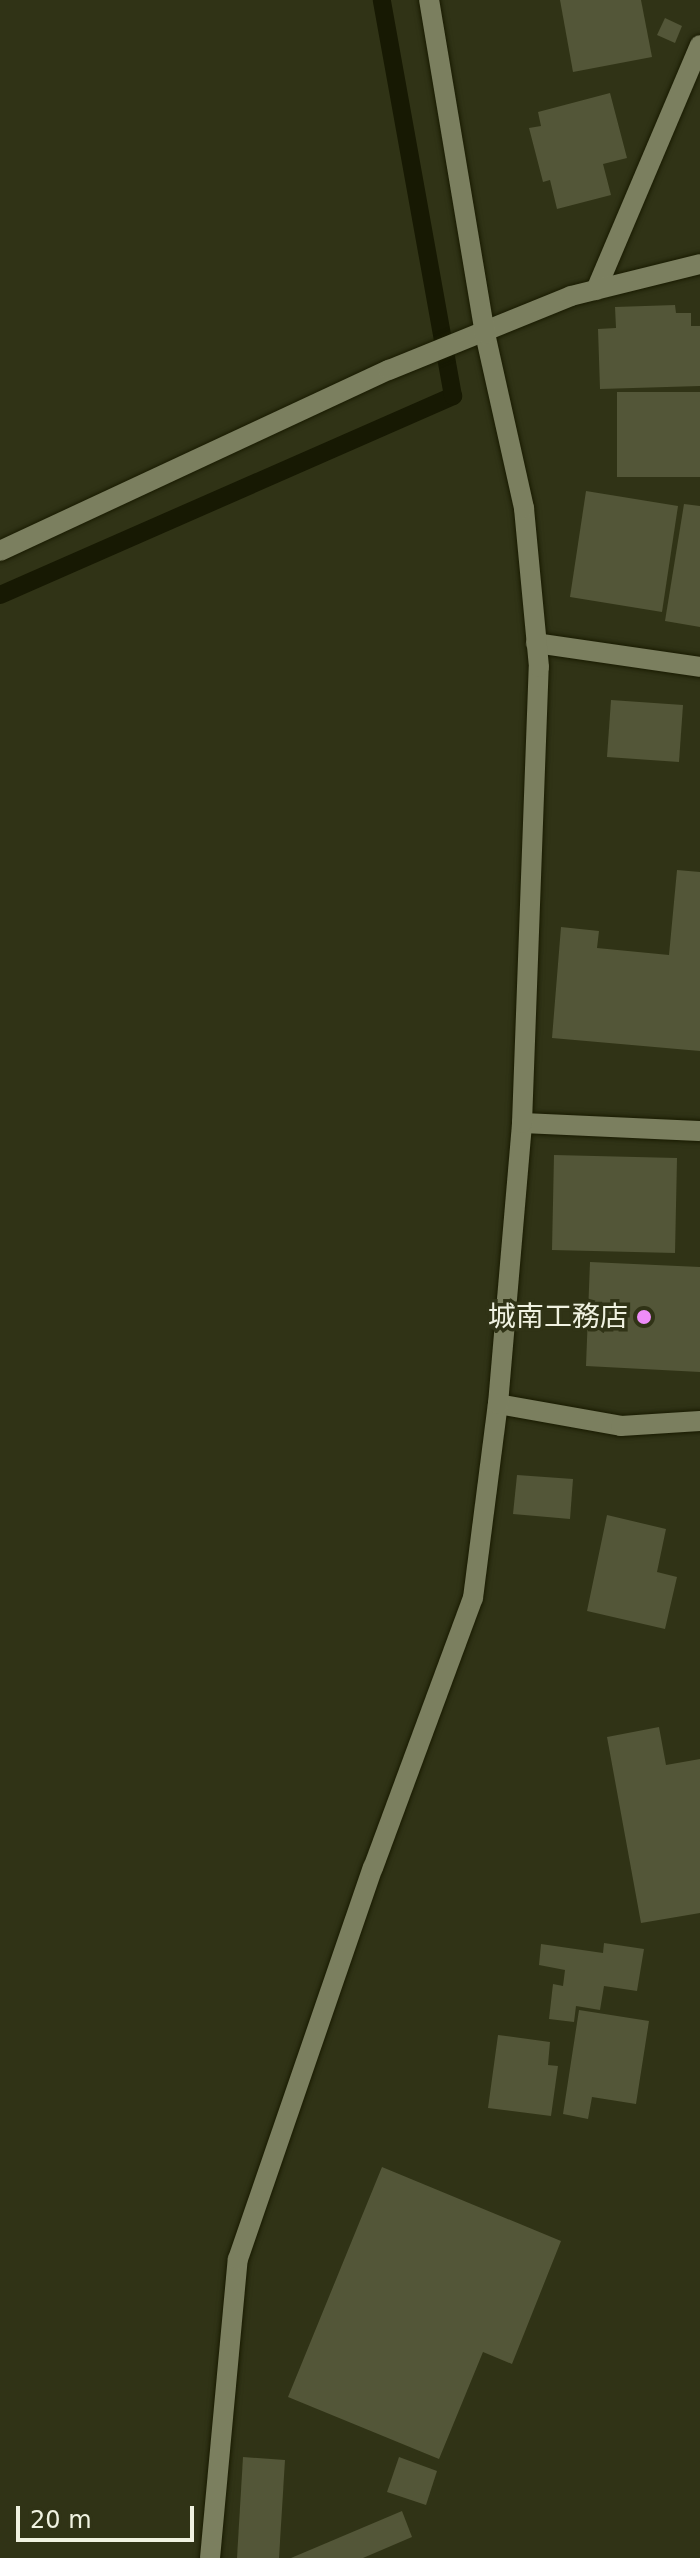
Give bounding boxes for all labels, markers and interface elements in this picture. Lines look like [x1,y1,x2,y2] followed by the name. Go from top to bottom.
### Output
[488,1300,628,1334] place label: 城南工務店
[635,1308,653,1326] marker: 城南工務店
[20,2490,198,2540] scale bar
[30,2506,92,2534] text: 20 m

